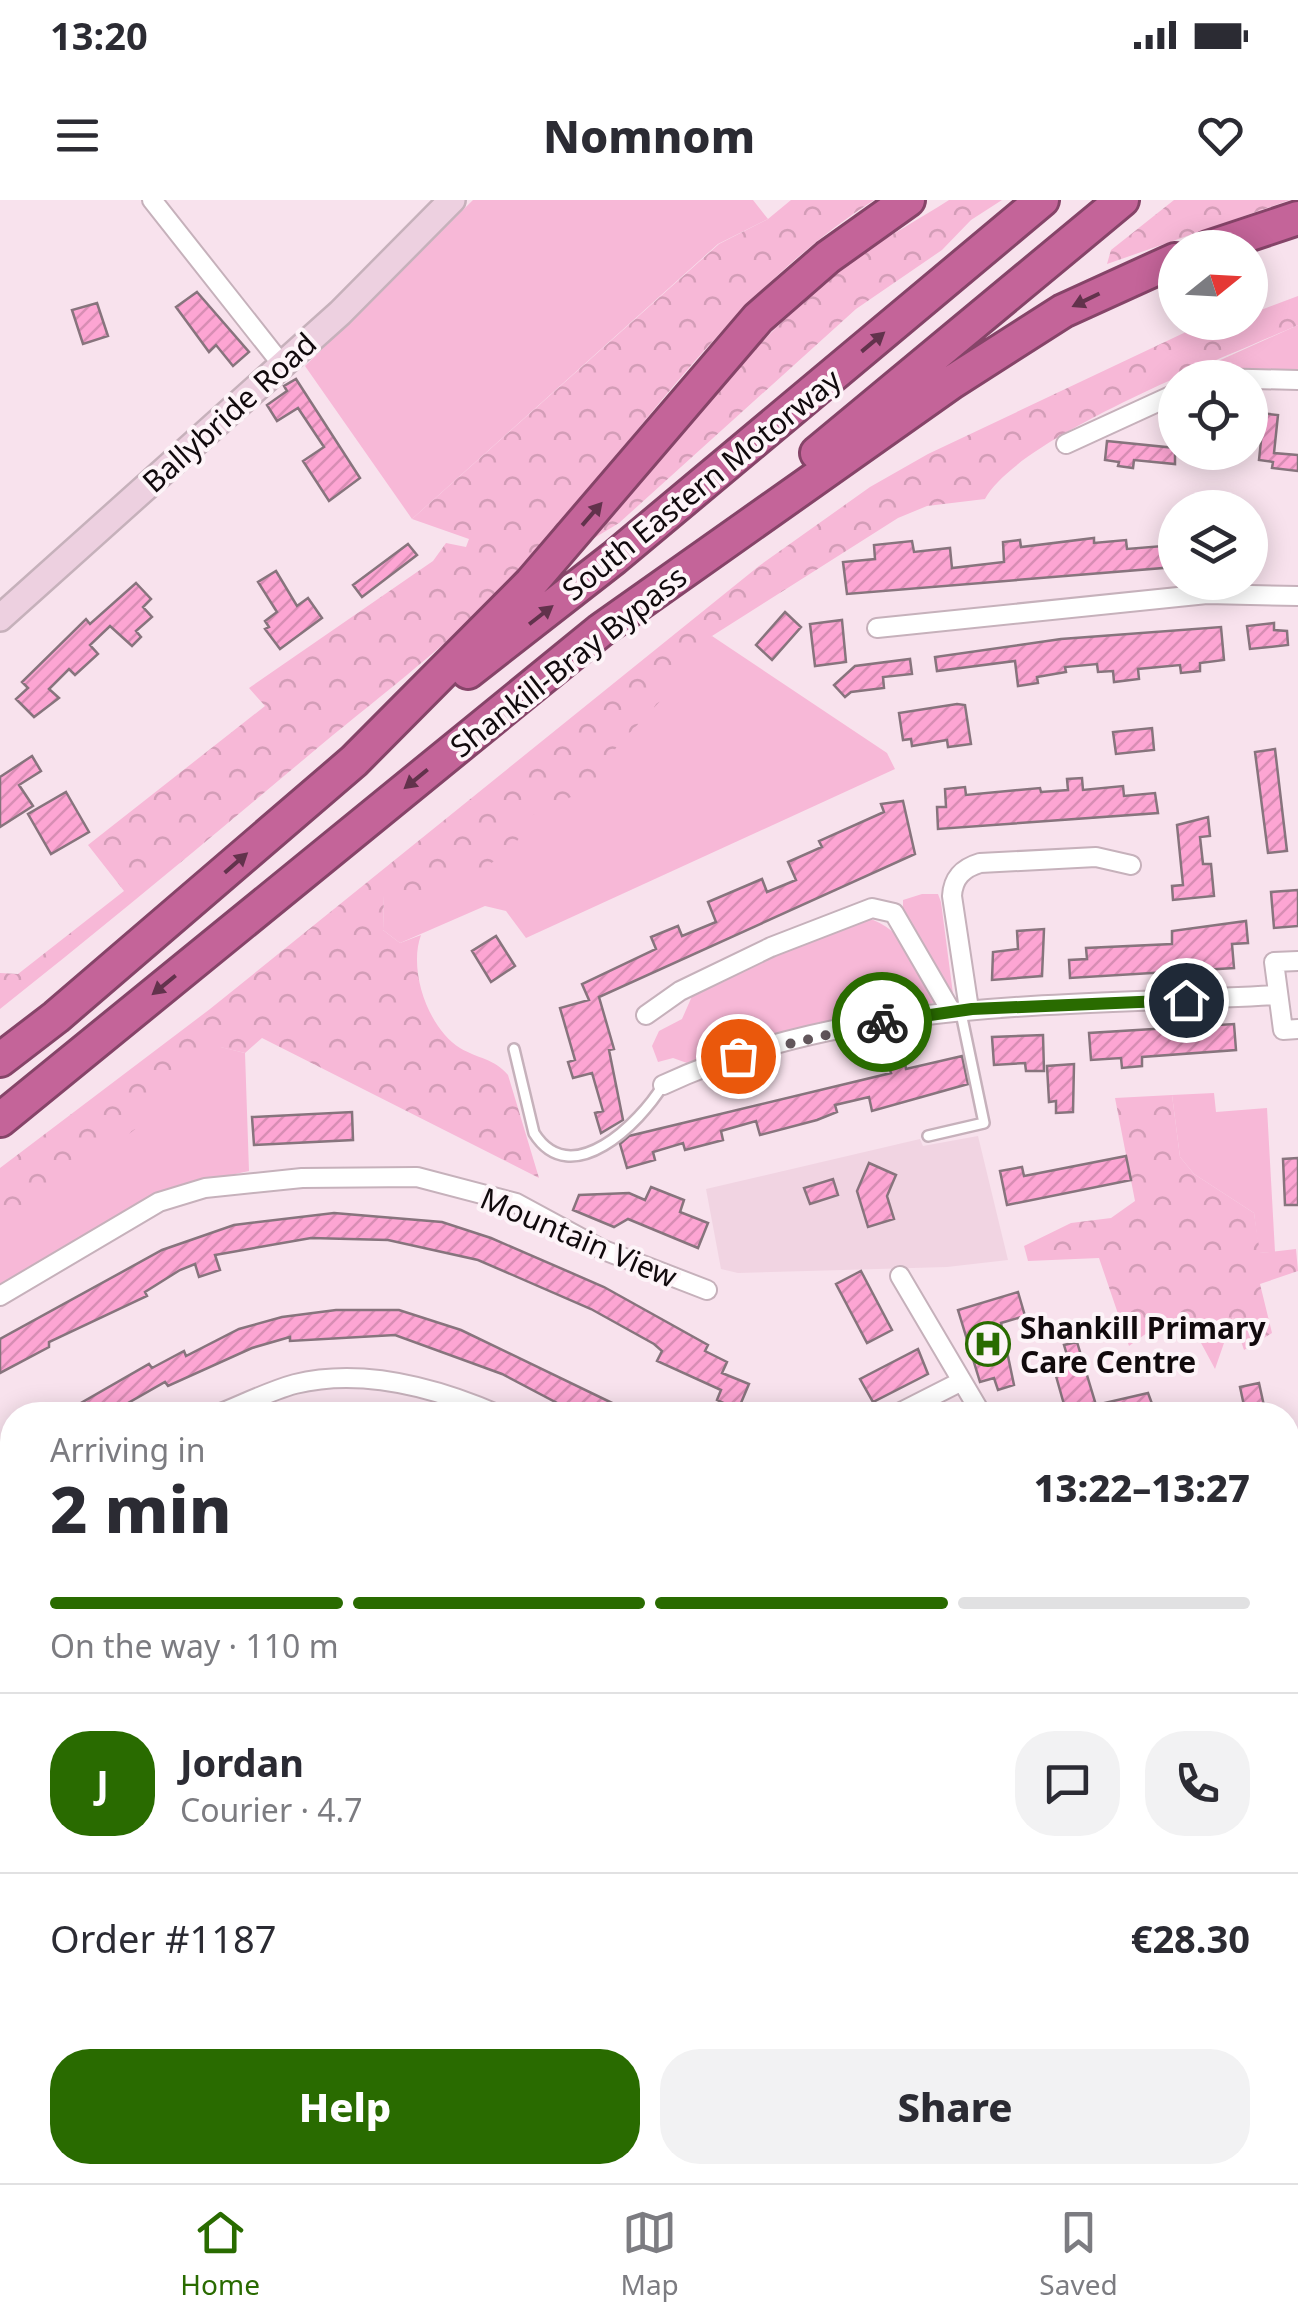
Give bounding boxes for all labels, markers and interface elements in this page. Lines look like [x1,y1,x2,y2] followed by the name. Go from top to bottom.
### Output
[50,9,148,61] text: 13:20
[543,105,755,166] text: Nomnom
[50,108,105,163] icon: menu
[1193,108,1248,163] icon: heart
[1158,230,1268,340] north arrow
[1158,230,1268,600] map controls
[1071,292,1100,309] one-way arrow
[133,323,325,501] street label: Ballybride Road
[861,332,886,353] one-way arrow
[553,358,849,609] street label: South Eastern Motorway
[1158,360,1268,470] button: locate
[1158,490,1268,600] button: layers
[580,502,602,527] one-way arrow
[441,556,695,766] street label: Shankill-Bray Bypass
[529,605,554,626] one-way arrow
[403,768,429,789] one-way arrow
[223,852,248,874] one-way arrow
[1144,958,1229,1043] pin
[832,972,932,1072] courier
[1159,973,1214,1028] icon: home
[152,974,177,995] one-way arrow
[855,995,910,1050] icon: bike
[696,1014,781,1099] pin
[711,1029,766,1084] icon: bag
[474,1177,684,1297] street label: Mountain View
[1020,1307,1266,1382] place label: Shankill Primary Care Centre
[965,1321,1011,1367] hospital icon: Shankill Primary Care Centre
[50,1428,205,1471] text: Arriving in
[1034,1461,1250,1513] text: 13:22–13:27
[50,1464,232,1552] text: 2 min
[50,1624,339,1667] text: On the way · 110 m
[1015,1731,1120,1836] button: chat
[1145,1731,1250,1836] button: phone
[180,1736,304,1788] text: Jordan
[96,1757,109,1809] text: J
[180,1788,363,1831] text: Courier · 4.7
[50,1912,276,1964] text: Order #1187
[1131,1912,1250,1964] text: €28.30
[50,2049,640,2164] button: Help
[660,2049,1250,2164] button: Share
[180,2205,260,2303] tab: Home
[620,2205,679,2303] tab: Map
[1039,2205,1118,2303] tab: Saved

